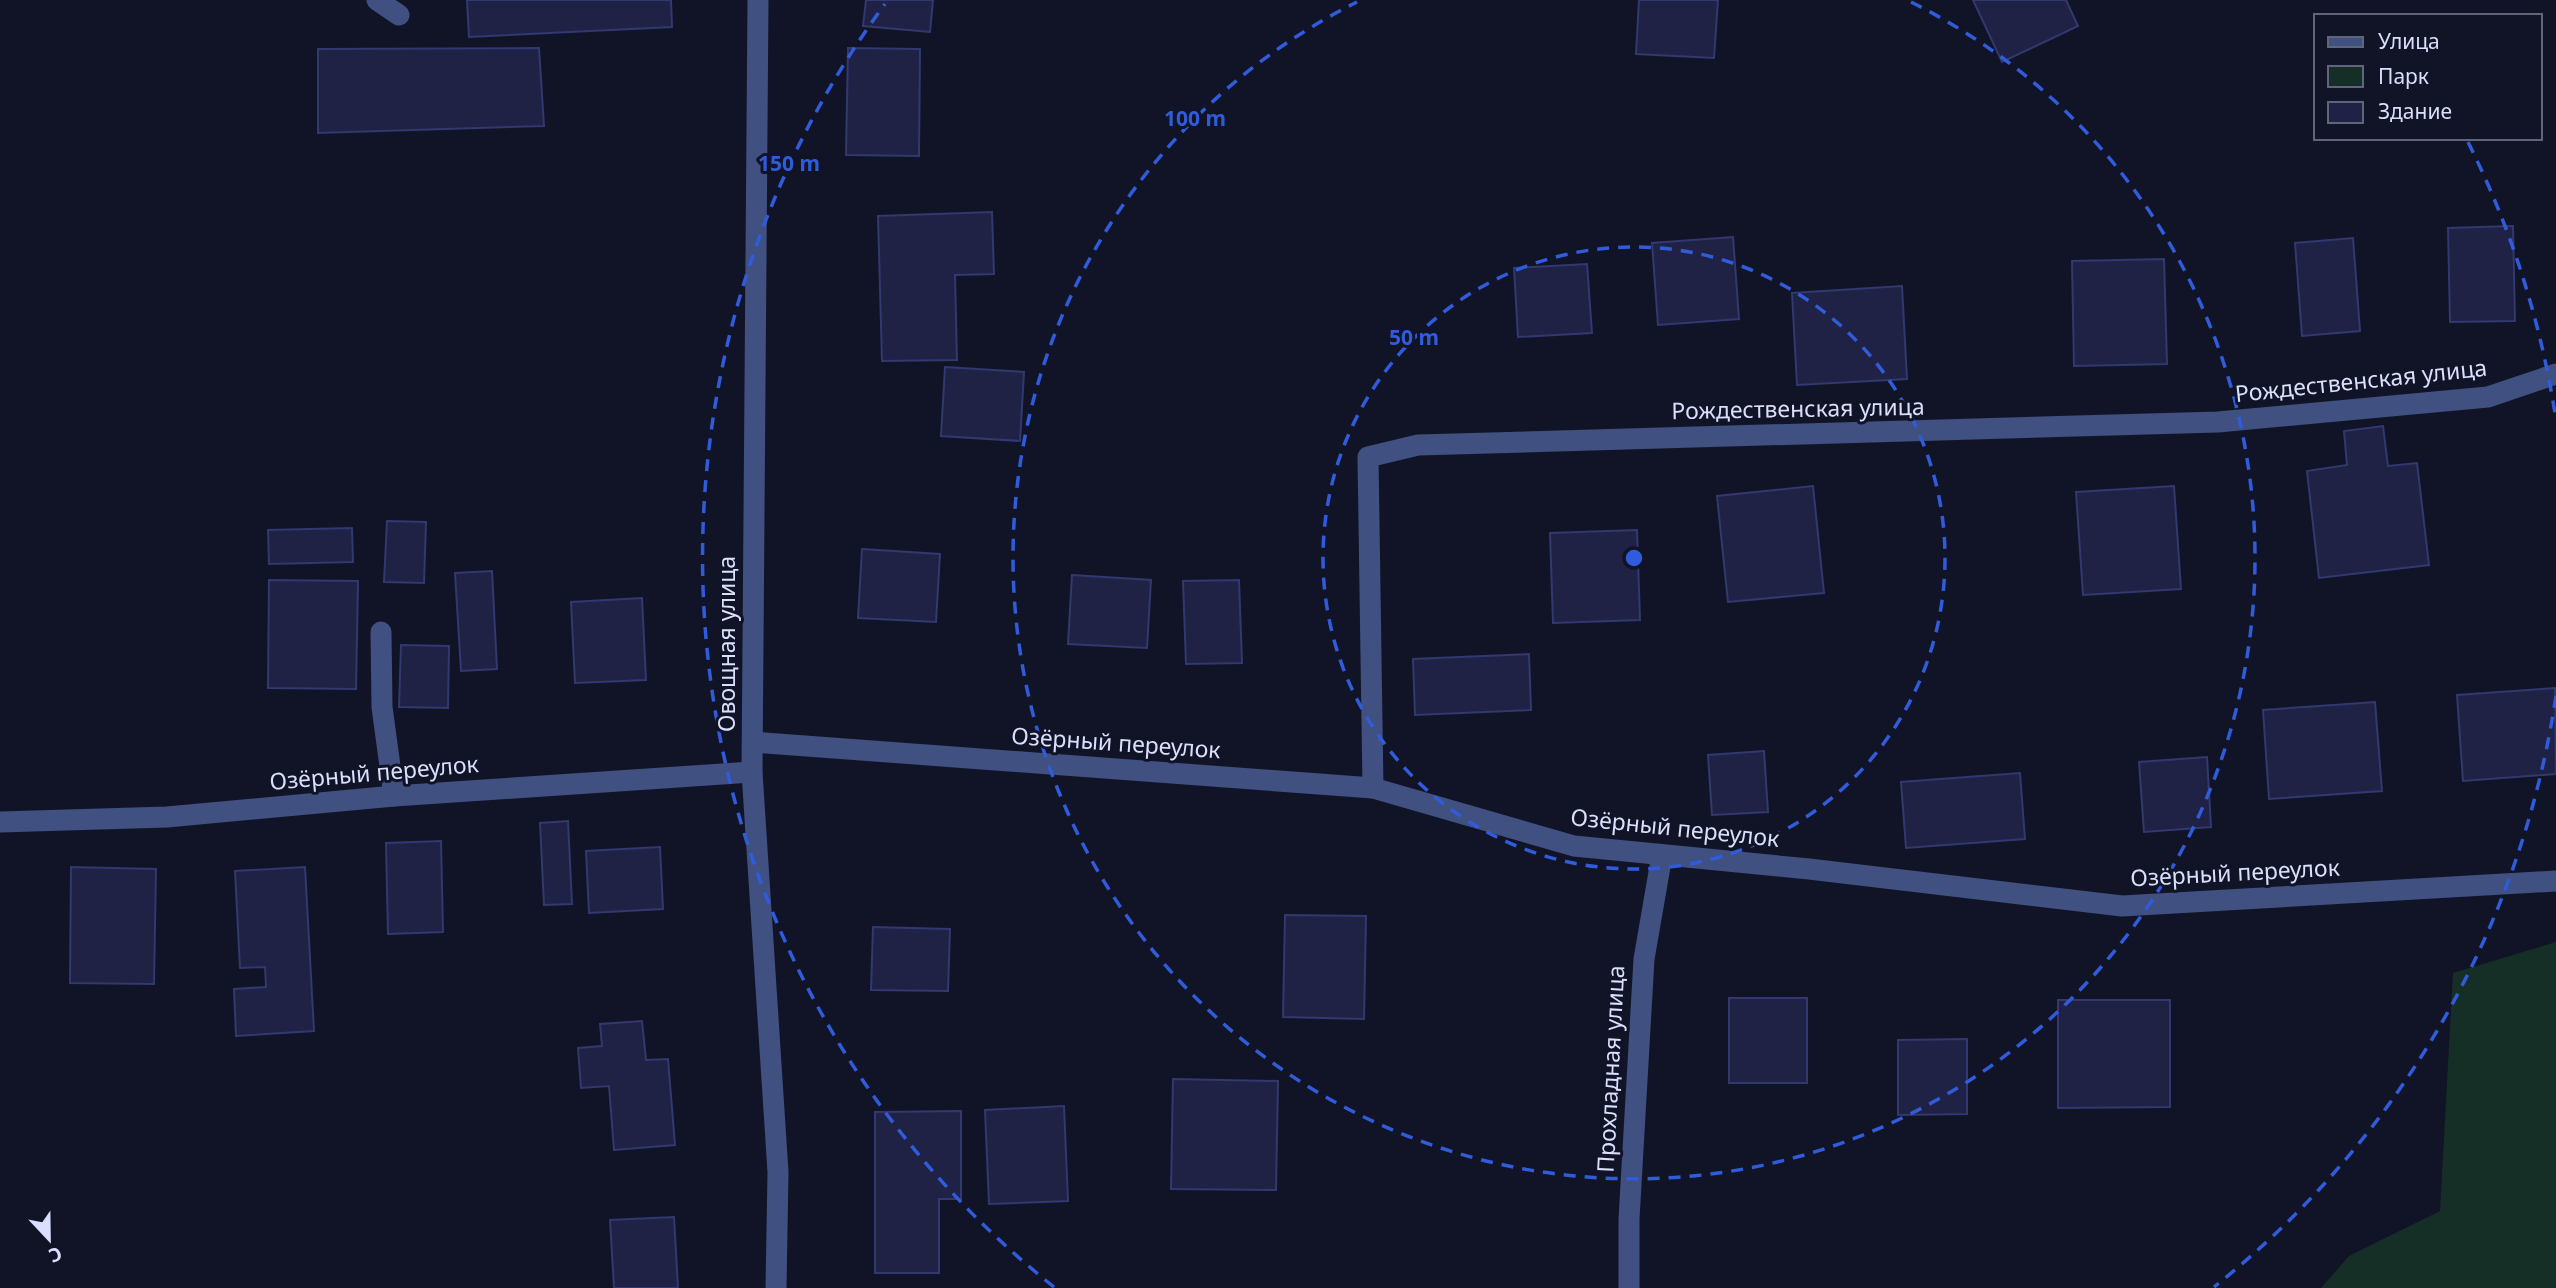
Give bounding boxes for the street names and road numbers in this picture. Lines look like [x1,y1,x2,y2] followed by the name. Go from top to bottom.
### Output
[2233,351,2488,409] street label: Рождественская улица
[1671,390,1925,426] street label: Рождественская улица
[710,556,742,732] street label: Овощная улица
[1010,719,1223,765] street label: Озёрный переулок
[268,747,481,797] street label: Озёрный переулок
[1569,800,1782,854] street label: Озёрный переулок
[2129,850,2341,893] street label: Озёрный переулок
[1589,965,1631,1173] street label: Прохладная улица

